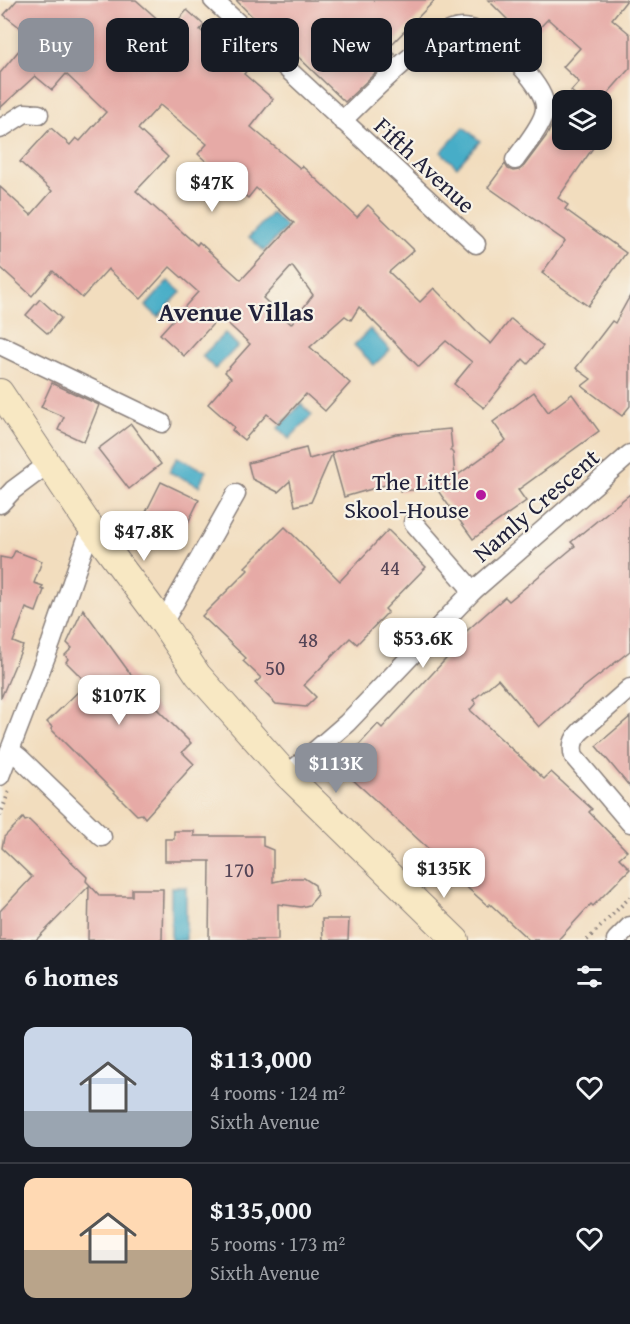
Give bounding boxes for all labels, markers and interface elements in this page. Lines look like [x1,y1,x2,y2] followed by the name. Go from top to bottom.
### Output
[18,18,94,72] chip: Buy
[106,18,189,72] chip: Rent
[201,18,299,72] chip: Filters
[311,18,392,72] chip: New
[404,18,542,72] chip: Apartment
[552,90,612,150] map controls
[552,90,612,150] button: layers
[367,109,483,221] street label: Fifth Avenue
[176,162,248,213] pin: $47K
[190,167,234,196] text: $47K
[158,292,314,331] district label: Avenue Villas
[465,440,607,570] street label: Namly Crescent
[344,464,469,527] place label: The Little Skool-House
[474,488,488,502] marker: The Little Skool-House
[95,511,193,562] pin: $47.8K
[114,516,174,545] text: $47.8K
[380,552,400,583] house number: 44
[374,618,472,669] pin: $53.6K
[393,623,453,652] text: $53.6K
[298,624,318,655] house number: 48
[265,652,285,683] house number: 50
[77,675,161,726] pin: $107K
[92,680,146,709] text: $107K
[294,743,378,794] pin: $113K
[309,748,363,777] text: $113K
[402,848,486,899] pin: $135K
[417,853,471,882] text: $135K
[224,854,254,885] house number: 170
[24,957,119,996] text: 6 homes
[573,960,606,993] icon: filters
[210,1039,312,1078] text: $113,000
[72,1051,144,1123] icon: home
[573,1071,606,1104] icon: heart
[210,1078,345,1107] text: 4 rooms · 124 m²
[210,1107,320,1136] text: Sixth Avenue
[210,1190,312,1229] text: $135,000
[72,1202,144,1274] icon: home
[573,1222,606,1255] icon: heart
[210,1229,345,1258] text: 5 rooms · 173 m²
[210,1258,320,1287] text: Sixth Avenue

